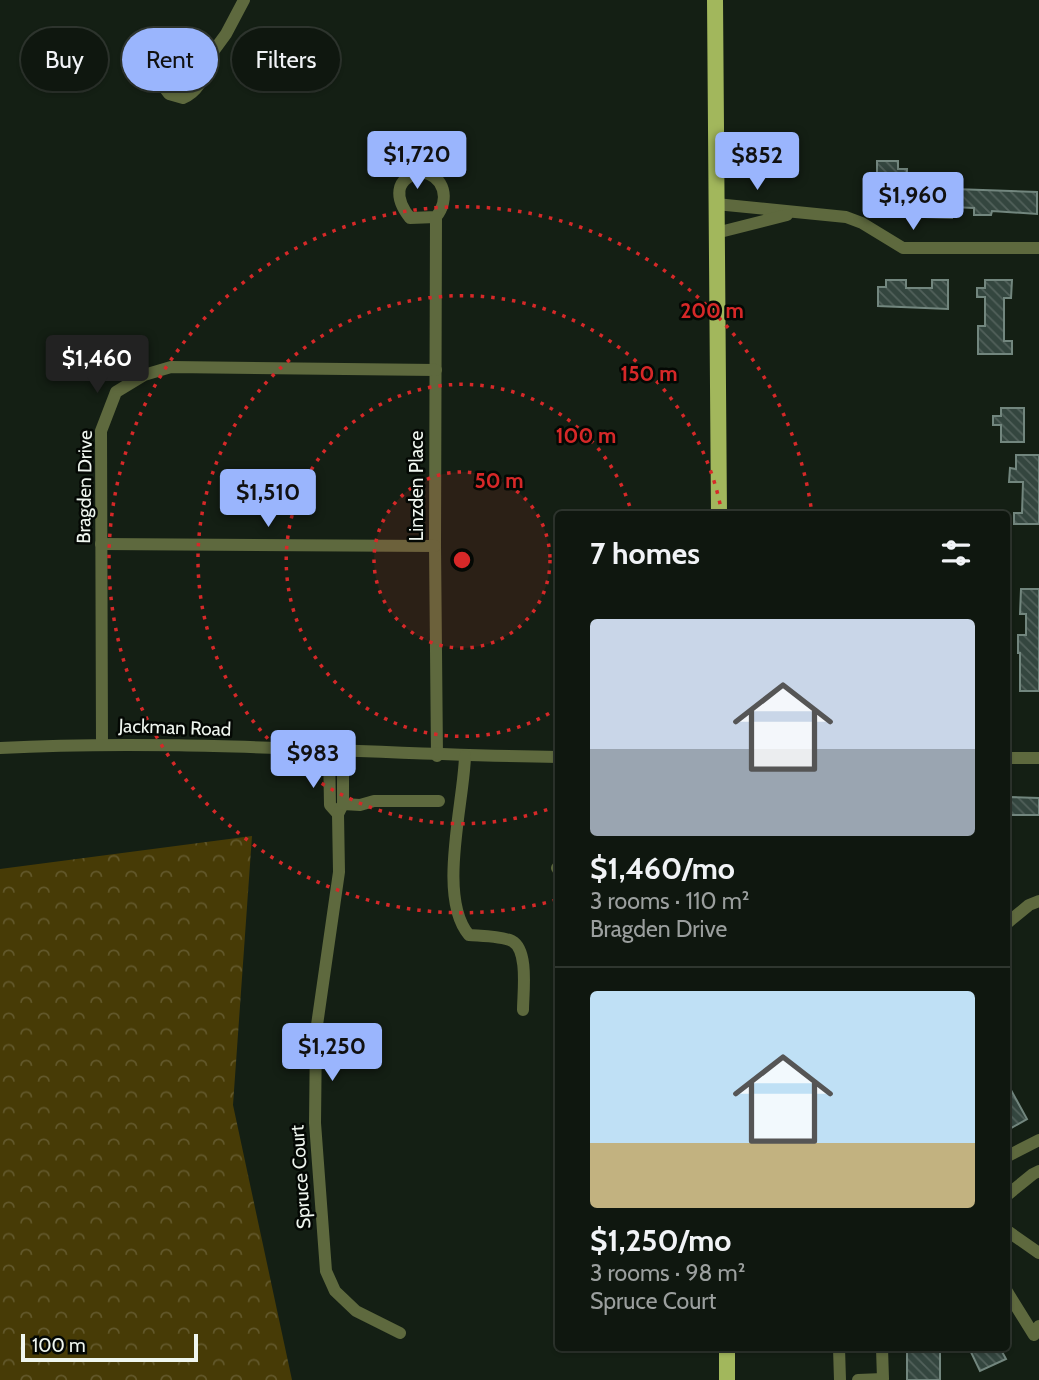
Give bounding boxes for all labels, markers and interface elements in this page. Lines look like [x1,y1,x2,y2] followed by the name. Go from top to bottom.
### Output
[21,28,108,91] chip: Buy
[122,28,218,91] chip: Rent
[232,28,340,91] chip: Filters
[360,132,474,191] pin: $1,720
[716,132,798,192] pin: $852
[383,140,451,168] text: $1,720
[731,141,783,169] text: $852
[856,173,970,232] pin: $1,960
[879,181,947,209] text: $1,960
[680,298,744,323] text: 200 m
[40,336,154,395] pin: $1,460
[62,344,132,372] text: $1,460
[621,361,677,386] text: 150 m
[556,423,616,448] text: 100 m
[72,430,97,544] street label: Bragden Drive
[405,430,428,541] street label: Linzden Place
[474,468,524,493] text: 50 m
[211,470,325,529] pin: $1,510
[236,478,300,506] text: $1,510
[937,534,975,572] icon: filters
[590,535,700,572] text: 7 homes
[450,548,474,572] centre of rings
[720,664,846,790] icon: home
[117,714,232,741] street label: Jackman Road
[272,730,354,790] pin: $983
[287,739,339,767] text: $983
[590,850,735,887] text: $1,460/mo
[590,887,749,915] text: 3 rooms · 110 m²
[590,915,727,943] text: Bragden Drive
[275,1024,389,1083] pin: $1,250
[298,1032,366,1060] text: $1,250
[720,1036,846,1162] icon: home
[285,1124,316,1230] street label: Spruce Court
[590,1222,731,1259] text: $1,250/mo
[590,1259,745,1287] text: 3 rooms · 98 m²
[590,1287,716,1315] text: Spruce Court
[21,1331,198,1363] scale bar
[32,1334,86,1357] text: 100 m

